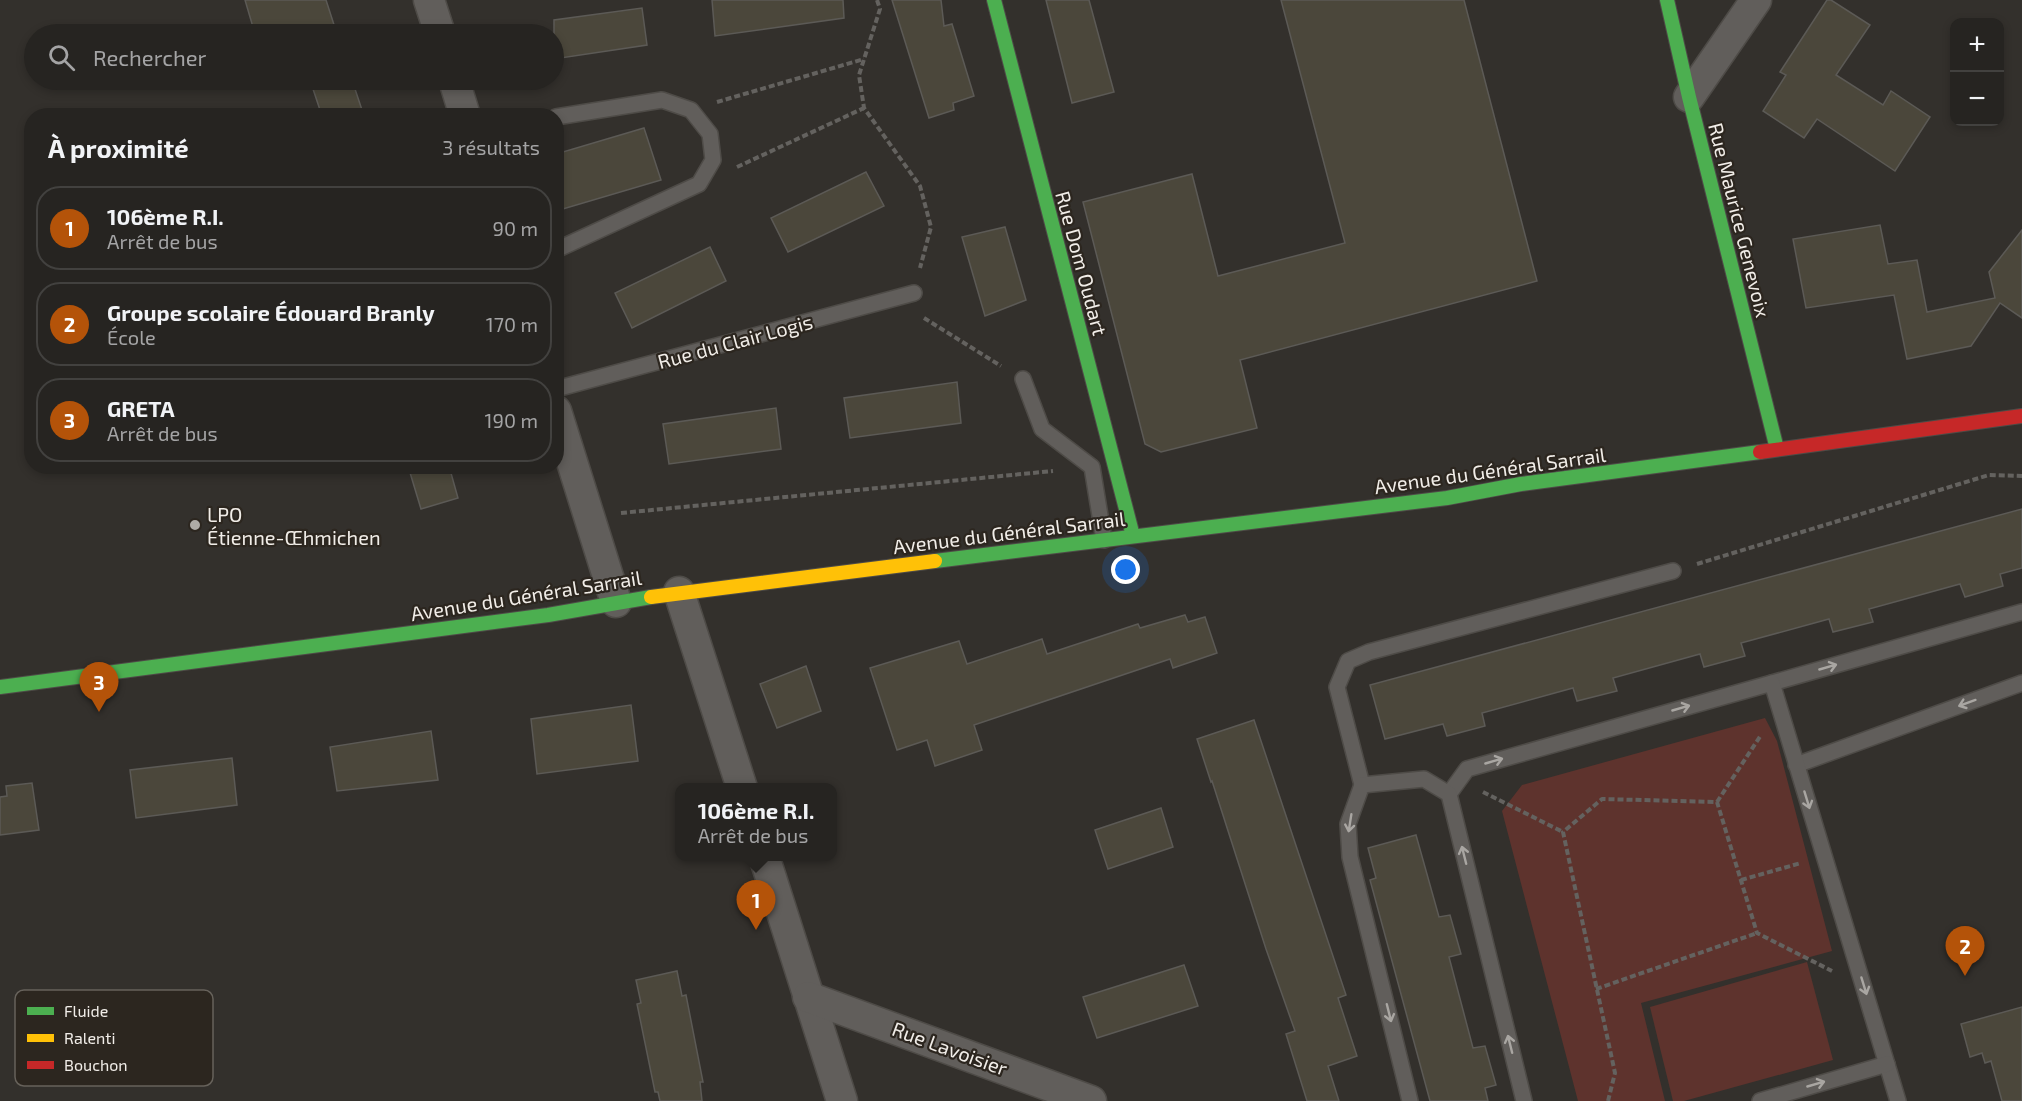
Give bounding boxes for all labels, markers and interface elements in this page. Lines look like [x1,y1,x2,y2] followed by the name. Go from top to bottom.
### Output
[1950,18,2004,126] map controls
[1950,18,2004,72] button: +
[24,24,564,90] search box
[45,41,78,74] icon: search
[93,44,206,70] text: Rechercher
[1950,72,2004,126] button: −
[1704,120,1776,320] street label: Rue Maurice Genevoix
[48,132,189,163] text: À proximité
[442,135,540,159] text: 3 résultats
[1051,188,1113,338] street label: Rue Dom Oudart
[107,203,224,229] text: 106ème R.I.
[65,216,74,240] text: 1
[493,216,538,240] text: 90 m
[107,229,218,253] text: Arrêt de bus
[107,299,435,325] text: Groupe scolaire Édouard Branly
[655,309,815,373] street label: Rue du Clair Logis
[64,312,75,336] text: 2
[486,312,538,336] text: 170 m
[107,325,156,349] text: École
[107,395,175,421] text: GRETA
[64,408,75,432] text: 3
[485,408,538,432] text: 190 m
[107,421,218,445] text: Arrêt de bus
[1373,442,1607,498] street label: Avenue du Général Sarrail
[207,502,381,549] place label: LPO Étienne-Œhmichen
[892,506,1126,558] street label: Avenue du Général Sarrail
[188,518,202,532] marker: LPO Étienne-Œhmichen
[1111,555,1140,584] your location
[409,565,643,625] street label: Avenue du Général Sarrail
[1818,661,1837,672] one-way arrow
[80,662,118,712] pin: 3
[1958,699,1977,710] one-way arrow
[1671,702,1690,713] one-way arrow
[1484,755,1503,766] one-way arrow
[675,783,837,861] popup
[1802,790,1813,809] one-way arrow
[698,797,814,823] text: 106ème R.I.
[1345,813,1356,832] one-way arrow
[698,823,808,847] text: Arrêt de bus
[1458,845,1470,864] one-way arrow
[736,880,776,930] pin: 1
[1946,926,1984,976] pin: 2
[1859,976,1870,995] one-way arrow
[15,990,213,1086] legend
[64,1001,108,1020] text: Fluide
[1383,1003,1395,1022] one-way arrow
[889,1016,1011,1080] street label: Rue Lavoisier
[64,1028,115,1047] text: Ralenti
[1504,1035,1516,1054] one-way arrow
[64,1055,128,1074] text: Bouchon
[1806,1078,1825,1090] one-way arrow

